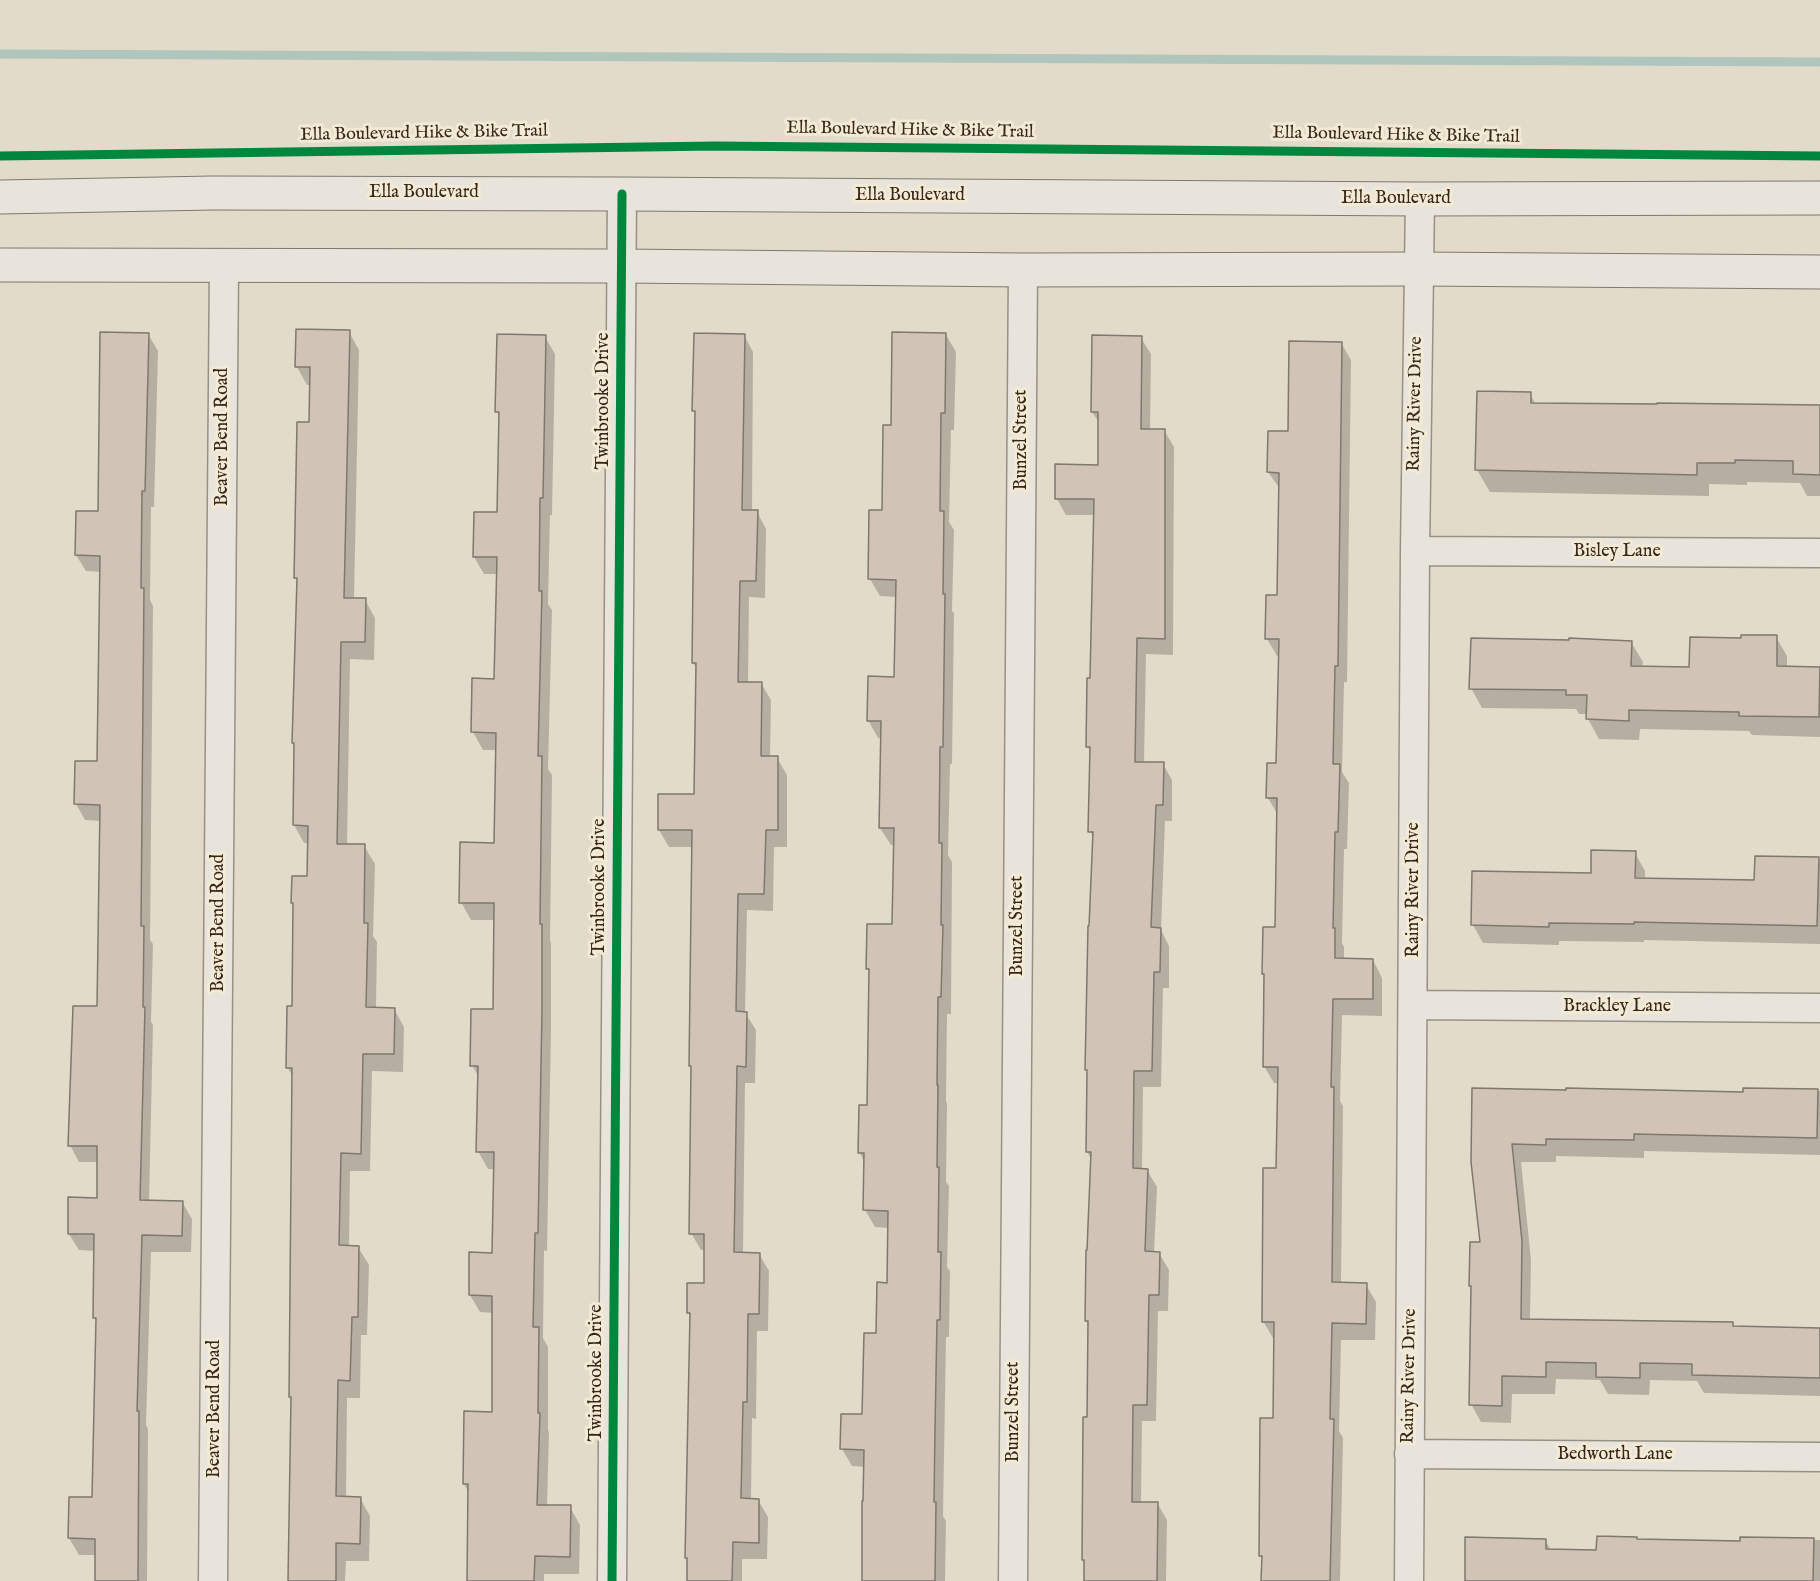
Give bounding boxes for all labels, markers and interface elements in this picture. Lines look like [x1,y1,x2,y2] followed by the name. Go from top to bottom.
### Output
[786,118,1034,144] street label: Ella Boulevard Hike & Bike Trail
[300,121,548,147] street label: Ella Boulevard Hike & Bike Trail
[1272,123,1520,149] street label: Ella Boulevard Hike & Bike Trail
[369,182,479,204] street label: Ella Boulevard
[855,185,965,207] street label: Ella Boulevard
[1341,188,1451,210] street label: Ella Boulevard
[593,333,615,469] street label: Twinbrooke Drive
[1404,336,1428,472] street label: Rainy River Drive
[212,368,234,506] street label: Beaver Bend Road
[1011,389,1033,491] street label: Bunzel Street
[1573,541,1661,563] street label: Bisley Lane
[589,819,611,955] street label: Twinbrooke Drive
[1403,822,1425,958] street label: Rainy River Drive
[208,854,230,992] street label: Beaver Bend Road
[1007,875,1029,977] street label: Bunzel Street
[1563,996,1671,1018] street label: Brackley Lane
[586,1305,608,1441] street label: Twinbrooke Drive
[1398,1308,1422,1444] street label: Rainy River Drive
[204,1340,226,1478] street label: Beaver Bend Road
[1003,1361,1025,1463] street label: Bunzel Street
[1557,1444,1673,1466] street label: Bedworth Lane

